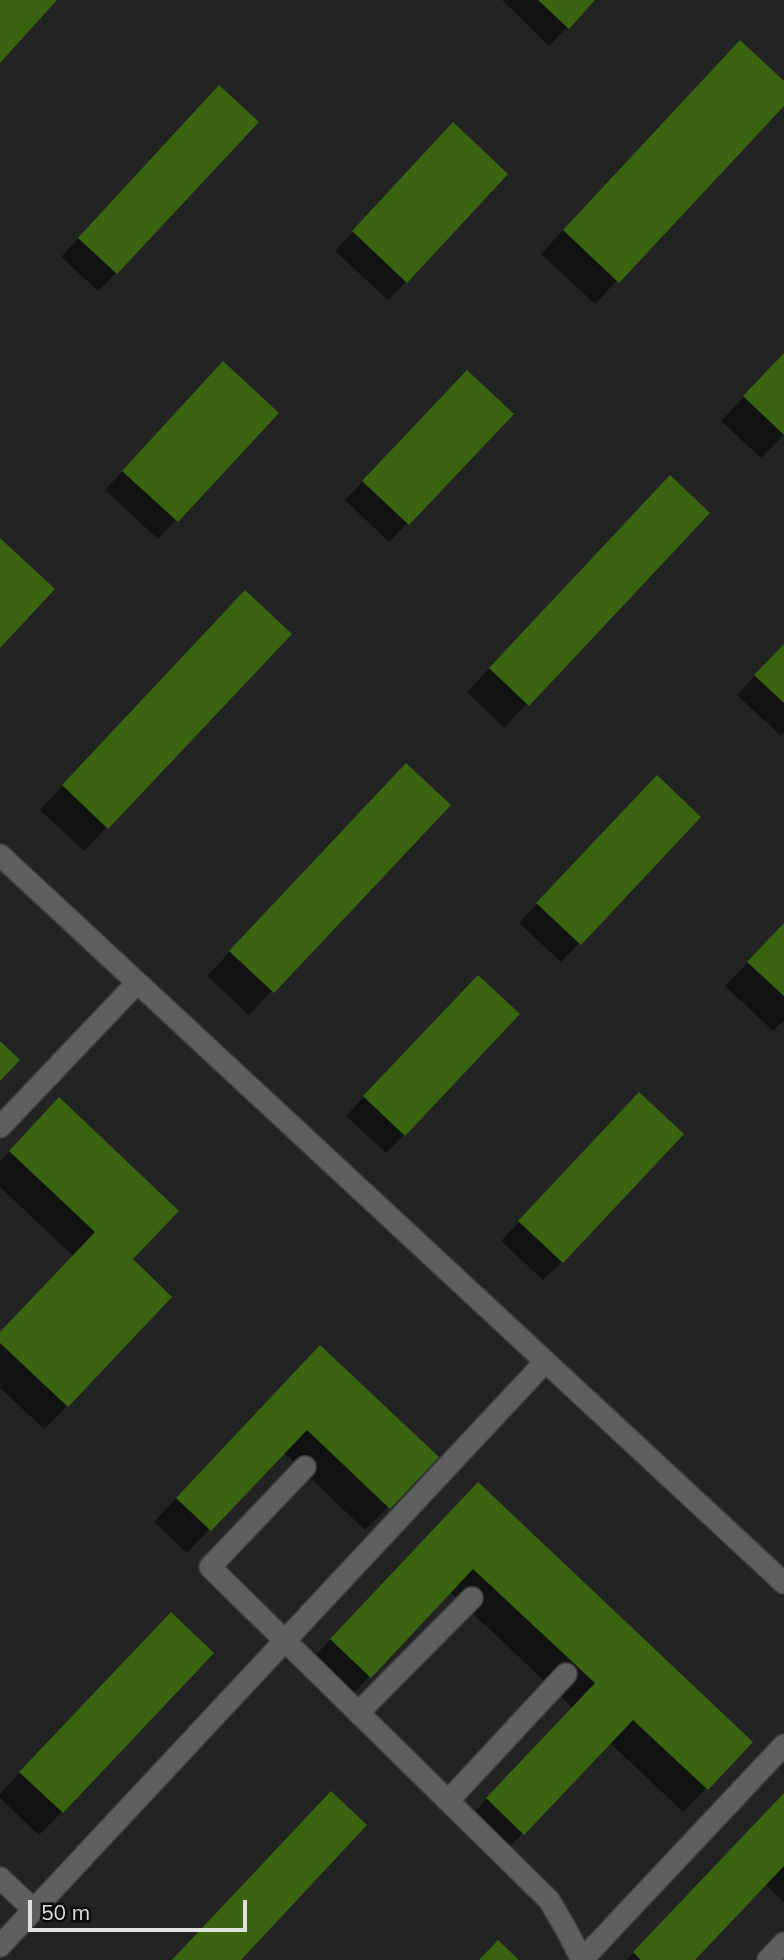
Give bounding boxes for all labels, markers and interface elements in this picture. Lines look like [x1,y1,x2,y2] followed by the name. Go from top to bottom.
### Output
[32,1886,250,1930] scale bar
[41,1899,90,1925] text: 50 m

